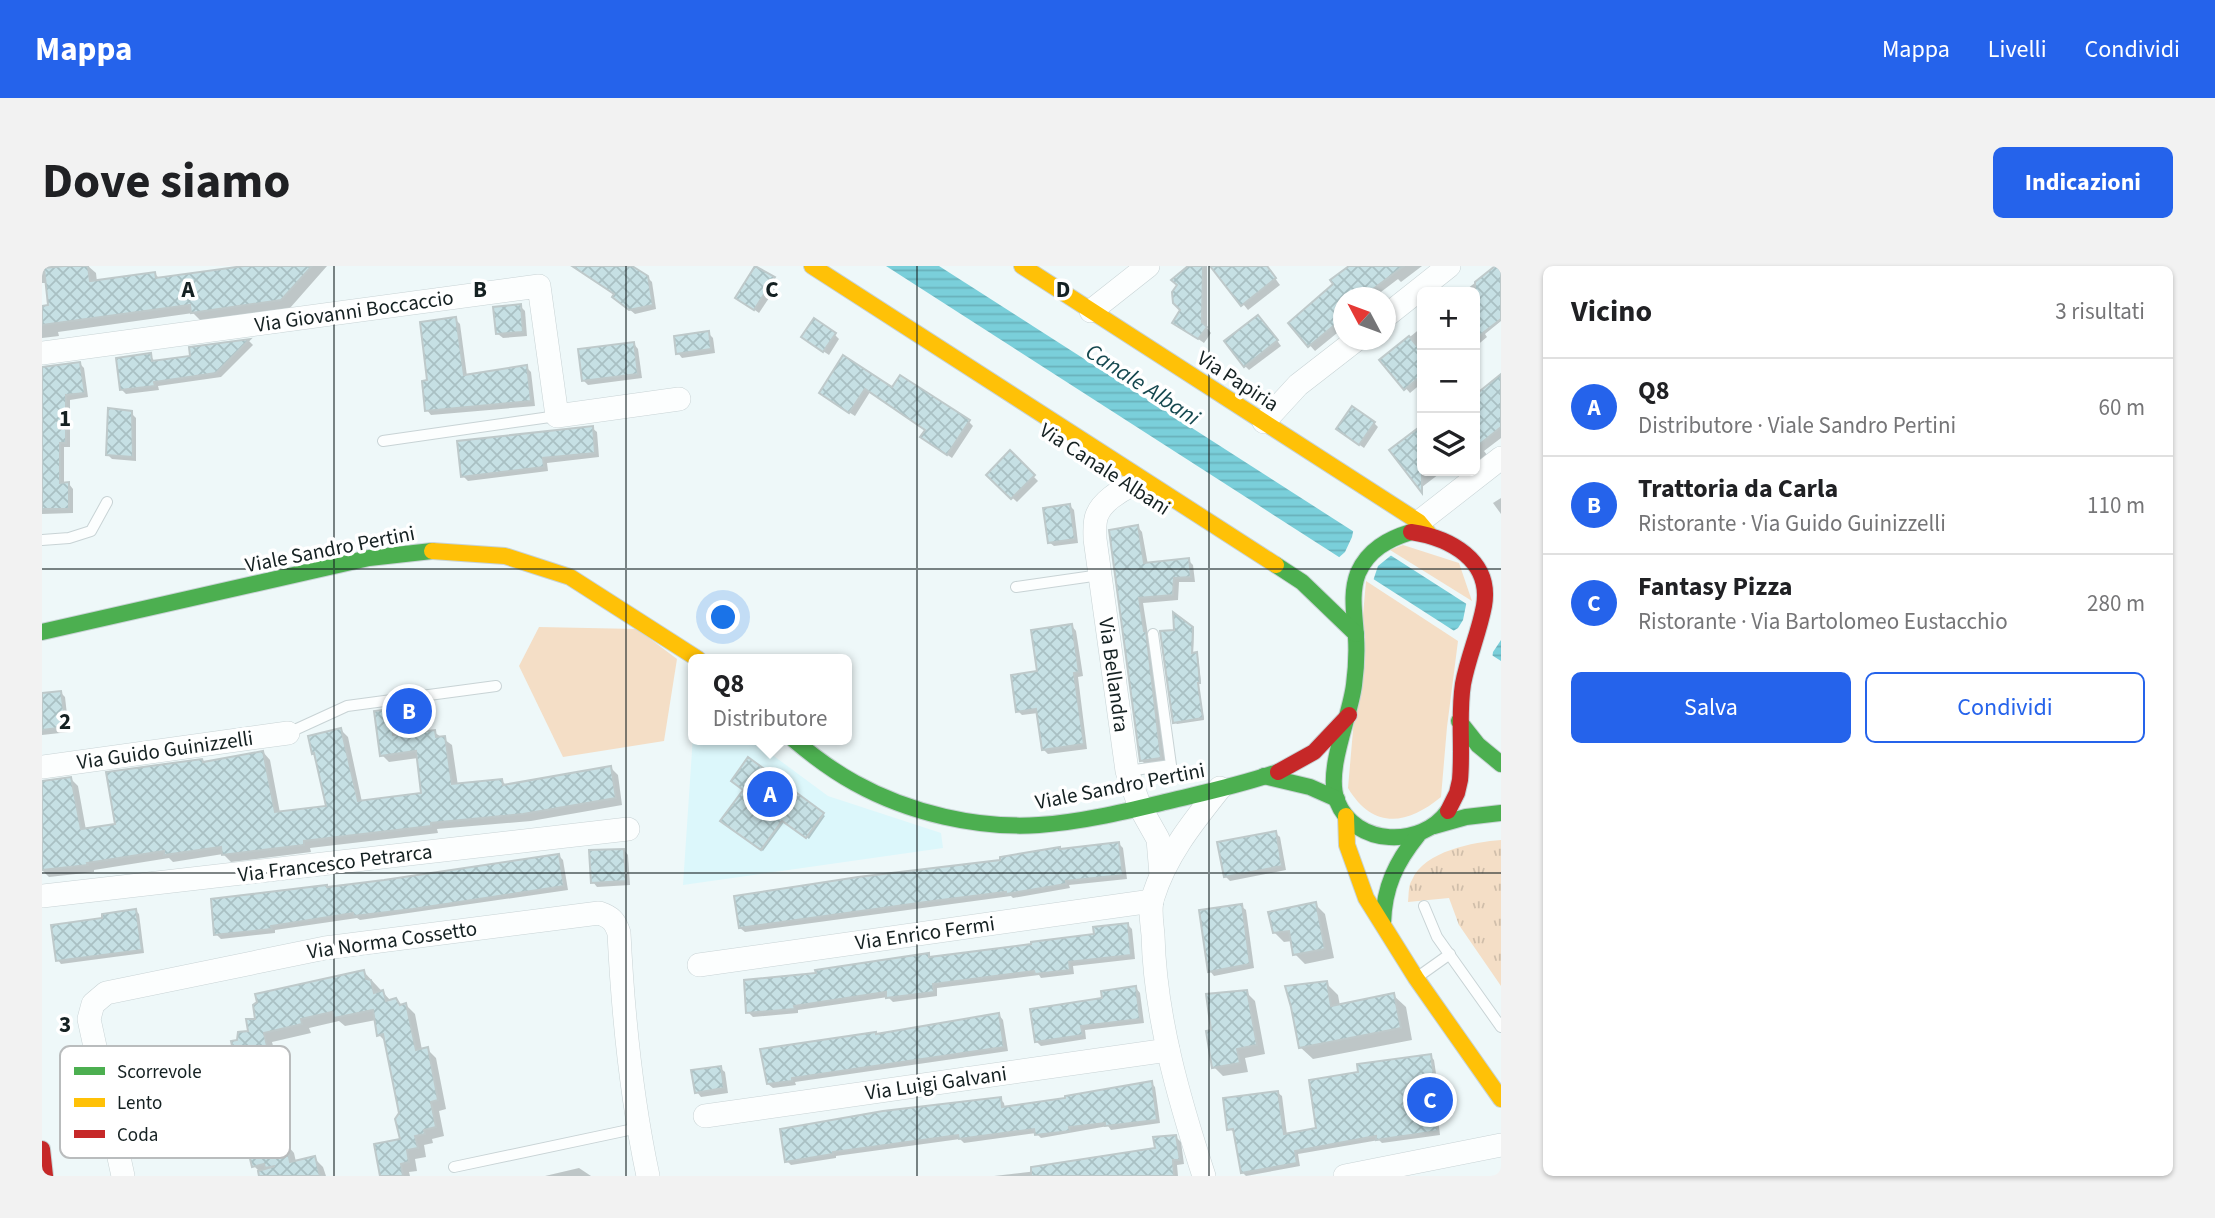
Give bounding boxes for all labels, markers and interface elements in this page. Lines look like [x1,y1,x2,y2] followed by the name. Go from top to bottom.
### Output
[35,26,132,73] text: Mappa
[1882,32,1950,67] text: Mappa
[1988,32,2047,67] text: Livelli
[2085,32,2180,67] text: Condividi
[42,147,291,217] text: Dove siamo
[1993,147,2173,218] button: Indicazioni
[180,273,195,306] text: A
[473,273,487,306] text: B
[765,273,779,306] text: C
[1056,273,1070,306] text: D
[253,282,455,340] street label: Via Giovanni Boccaccio
[1333,287,1396,350] north arrow
[1417,287,1480,476] map controls
[1417,287,1480,350] button: +
[1571,290,1652,333] text: Vicino
[2055,295,2145,328] text: 3 risultati
[1079,335,1207,434] water label: Canale Albani
[1191,343,1285,419] street label: Via Papiria
[1417,350,1480,413] button: −
[1638,372,1670,409] text: Q8
[1587,391,1601,424] text: A
[2098,391,2145,424] text: 60 m
[59,402,71,435] text: 1
[1638,409,1956,442] text: Distributore · Viale Sandro Pertini
[1417,413,1480,476] button: layers
[1034,415,1176,523] street label: Via Canale Albani
[1638,470,1838,507] text: Trattoria da Carla
[1587,489,1601,522] text: B
[2087,489,2145,522] text: 110 m
[1638,507,1946,540] text: Ristorante · Via Guido Guinizzelli
[243,518,417,580] street label: Viale Sandro Pertini
[1638,568,1793,605] text: Fantasy Pizza
[1587,587,1601,620] text: C
[2087,587,2145,620] text: 280 m
[706,600,740,634] your location
[1638,605,2008,638] text: Ristorante · Via Bartolomeo Eustacchio
[1091,616,1137,734] street label: Via Bellandra
[688,654,852,745] popup
[713,665,744,702] text: Q8
[1571,672,1851,743] button: Salva
[1865,672,2145,743] button: Condividi
[386,685,432,737] pin: B
[713,702,827,735] text: Distributore
[59,705,71,738] text: 2
[75,723,255,777] street label: Via Guido Guinizzelli
[1033,755,1207,817] street label: Viale Sandro Pertini
[747,768,793,820] pin: A
[236,836,434,890] street label: Via Francesco Petrarca
[853,908,997,958] street label: Via Enrico Fermi
[305,913,479,967] street label: Via Norma Cossetto
[59,1008,71,1041] text: 3
[60,1046,290,1158] legend
[863,1058,1009,1108] street label: Via Luigi Galvani
[117,1059,202,1086] text: Scorrevole
[1407,1074,1453,1126] pin: C
[117,1090,162,1117] text: Lento
[117,1122,158,1149] text: Coda

